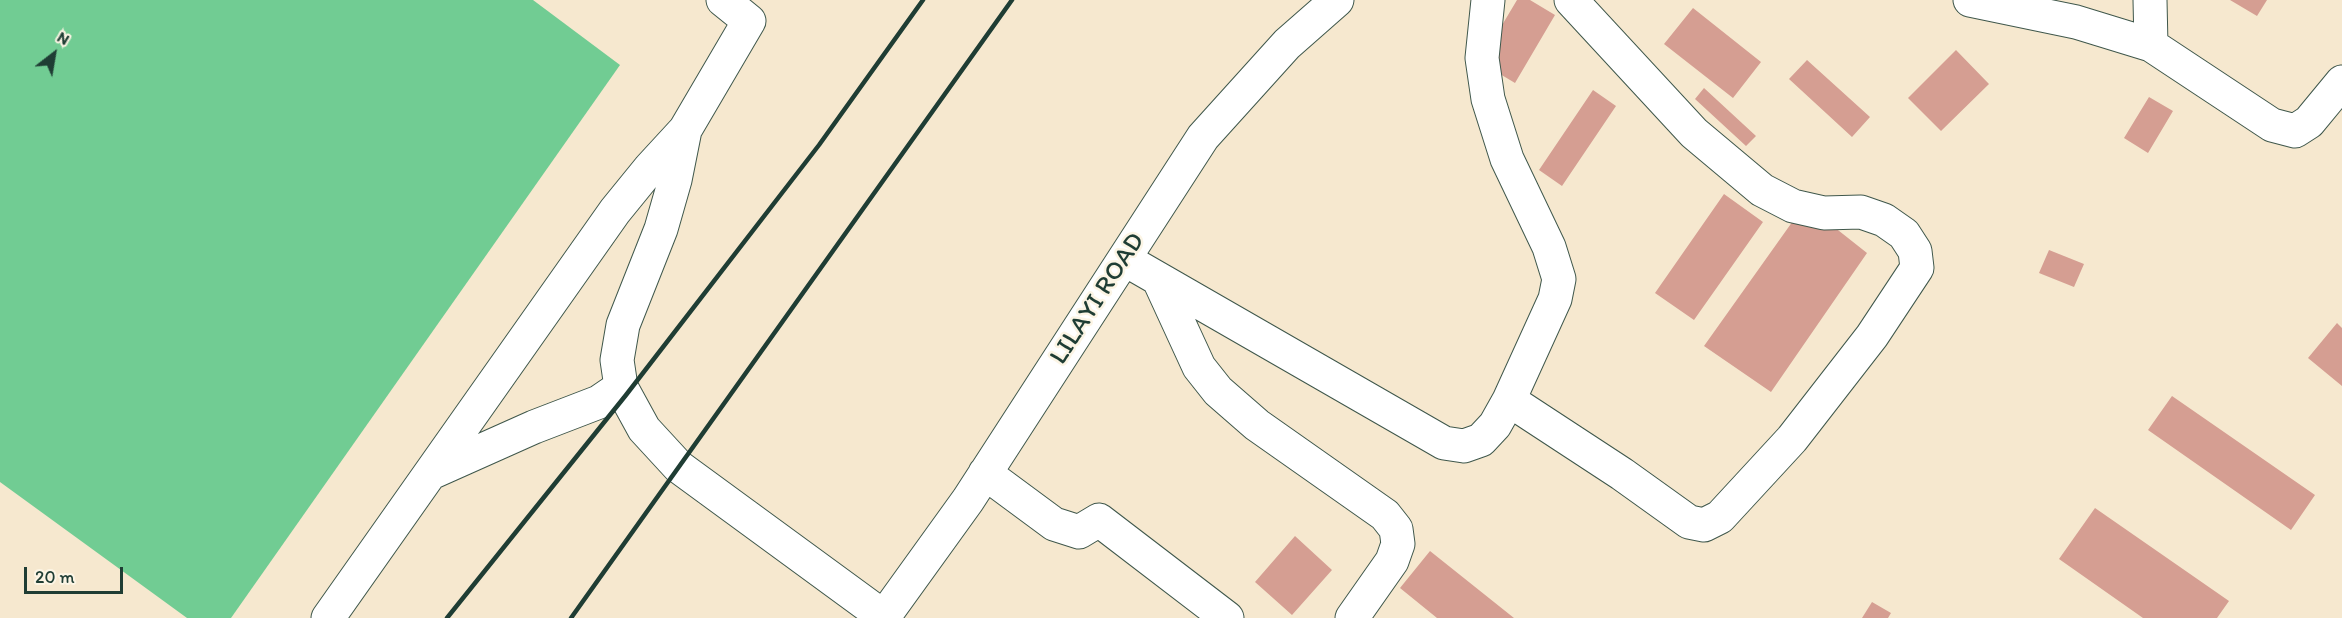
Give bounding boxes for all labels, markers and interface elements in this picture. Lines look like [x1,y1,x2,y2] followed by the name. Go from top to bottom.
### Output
[24,24,84,84] north arrow
[54,27,73,49] text: N
[1044,227,1152,371] street label: LILAYI ROAD
[27,555,126,593] scale bar
[35,566,75,588] text: 20 m

